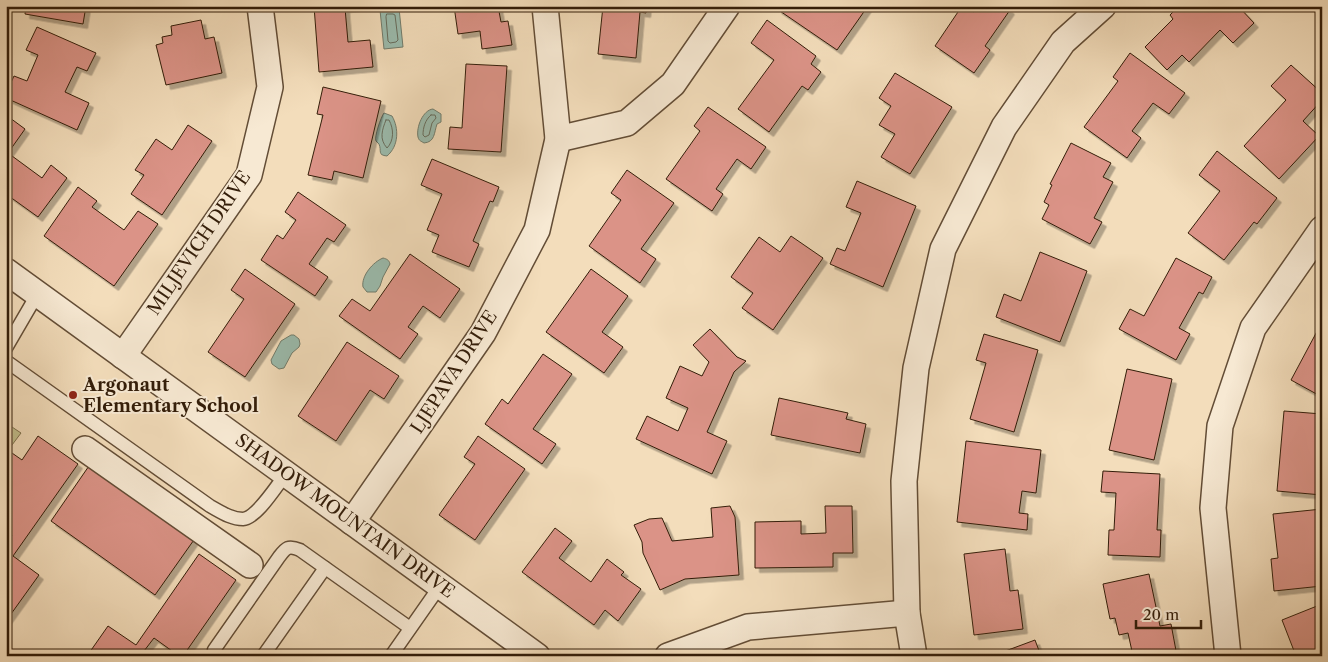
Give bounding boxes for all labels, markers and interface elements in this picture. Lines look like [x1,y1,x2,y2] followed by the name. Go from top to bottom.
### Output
[143,167,255,319] street label: MILJEVICH DRIVE
[406,306,502,438] street label: LJEPAVA DRIVE
[82,374,259,417] place label: Argonaut Elementary School
[67,389,79,401] marker: Argonaut Elementary School
[231,429,459,603] street label: SHADOW MOUNTAIN DRIVE
[1136,597,1200,629] scale bar
[1143,605,1179,624] text: 20 m

